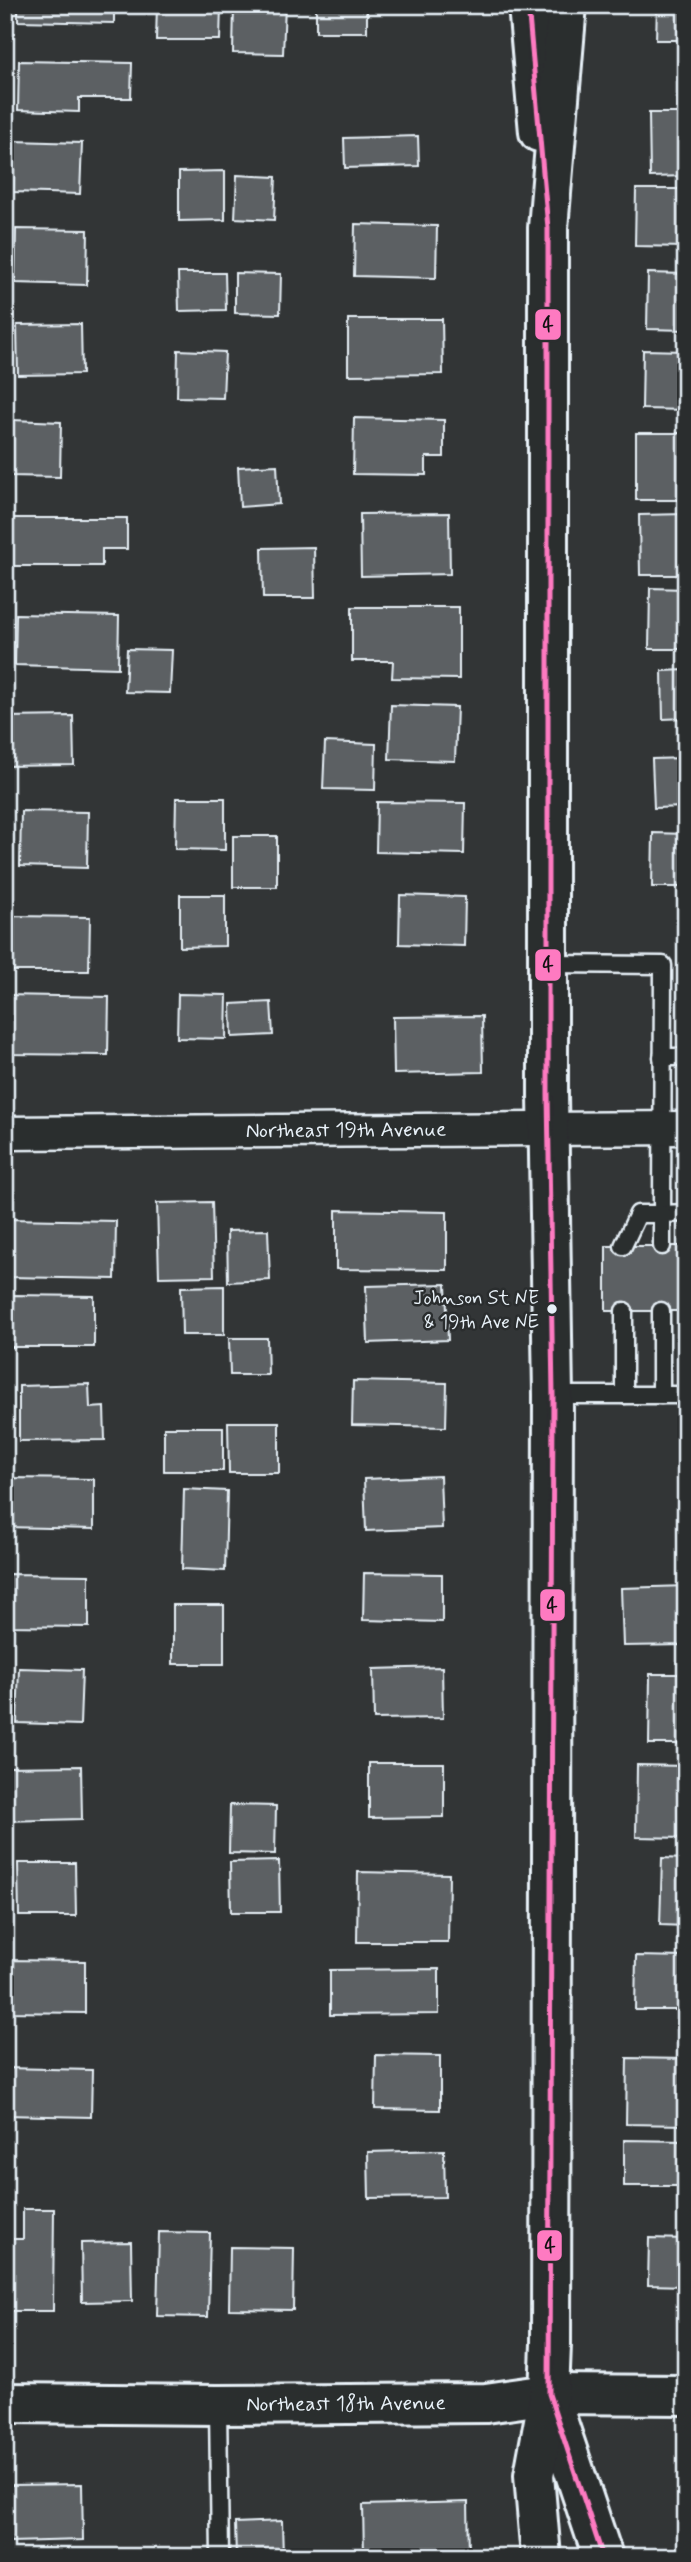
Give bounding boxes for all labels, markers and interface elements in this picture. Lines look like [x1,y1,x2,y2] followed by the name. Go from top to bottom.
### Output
[534,308,562,341] line badge: 4
[542,313,554,338] text: 4
[534,948,562,982] line badge: 4
[542,953,554,978] text: 4
[246,1116,446,1145] street label: Northeast 19th Avenue
[413,1286,539,1335] place label: Johnson St NE & 19th Ave NE
[545,1302,559,1316] marker: Johnson St NE & 19th Ave NE
[539,1588,566,1622] line badge: 4
[546,1594,558,1619] text: 4
[536,2229,563,2262] line badge: 4
[544,2234,556,2259] text: 4
[246,2389,446,2419] street label: Northeast 18th Avenue

